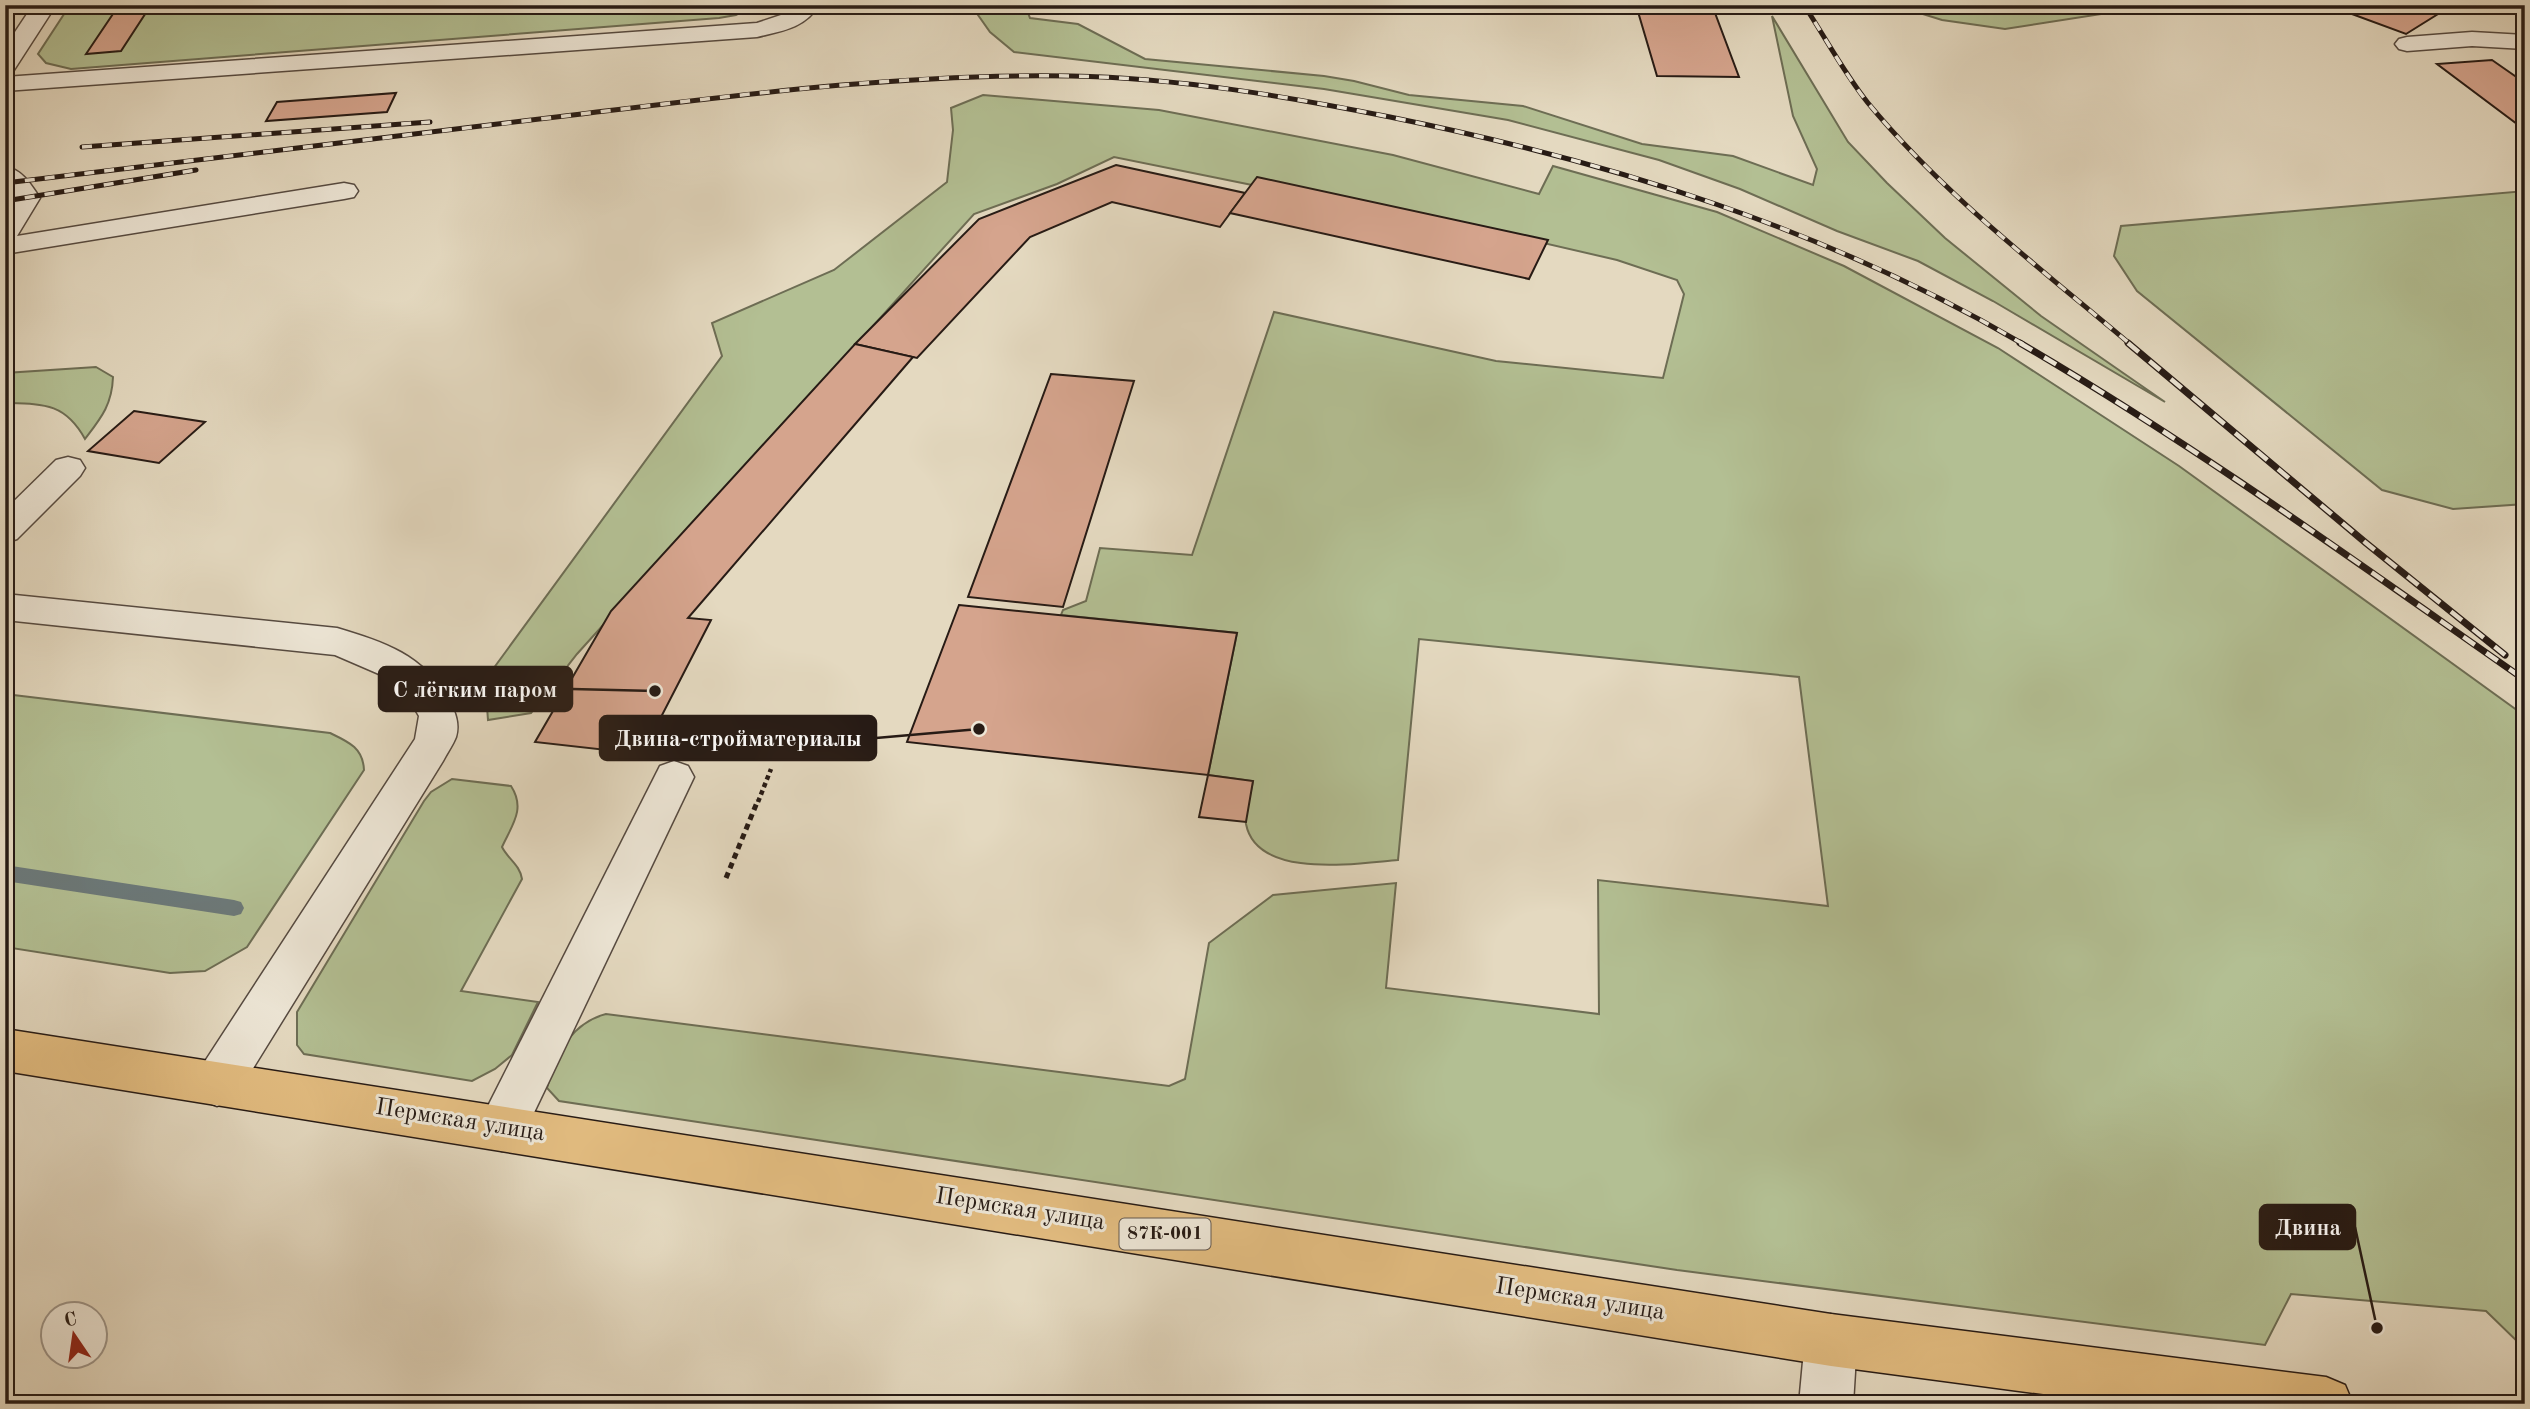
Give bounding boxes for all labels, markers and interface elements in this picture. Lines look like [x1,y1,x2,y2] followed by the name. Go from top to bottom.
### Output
[379,667,572,711] callout: С лёгким паром
[393,679,557,702] text: С лёгким паром
[600,716,876,760] callout: Двина-стройматериалы
[614,728,862,751] text: Двина-стройматериалы
[374,1096,547,1146] street label: Пермская улица
[934,1185,1107,1235] street label: Пермская улица
[2260,1205,2355,1249] callout: Двина
[2275,1217,2341,1240] text: Двина
[1120,1218,1210,1250] road number: 87К-001
[1494,1275,1667,1325] street label: Пермская улица
[38,1300,108,1370] north arrow
[62,1310,79,1332] text: С

